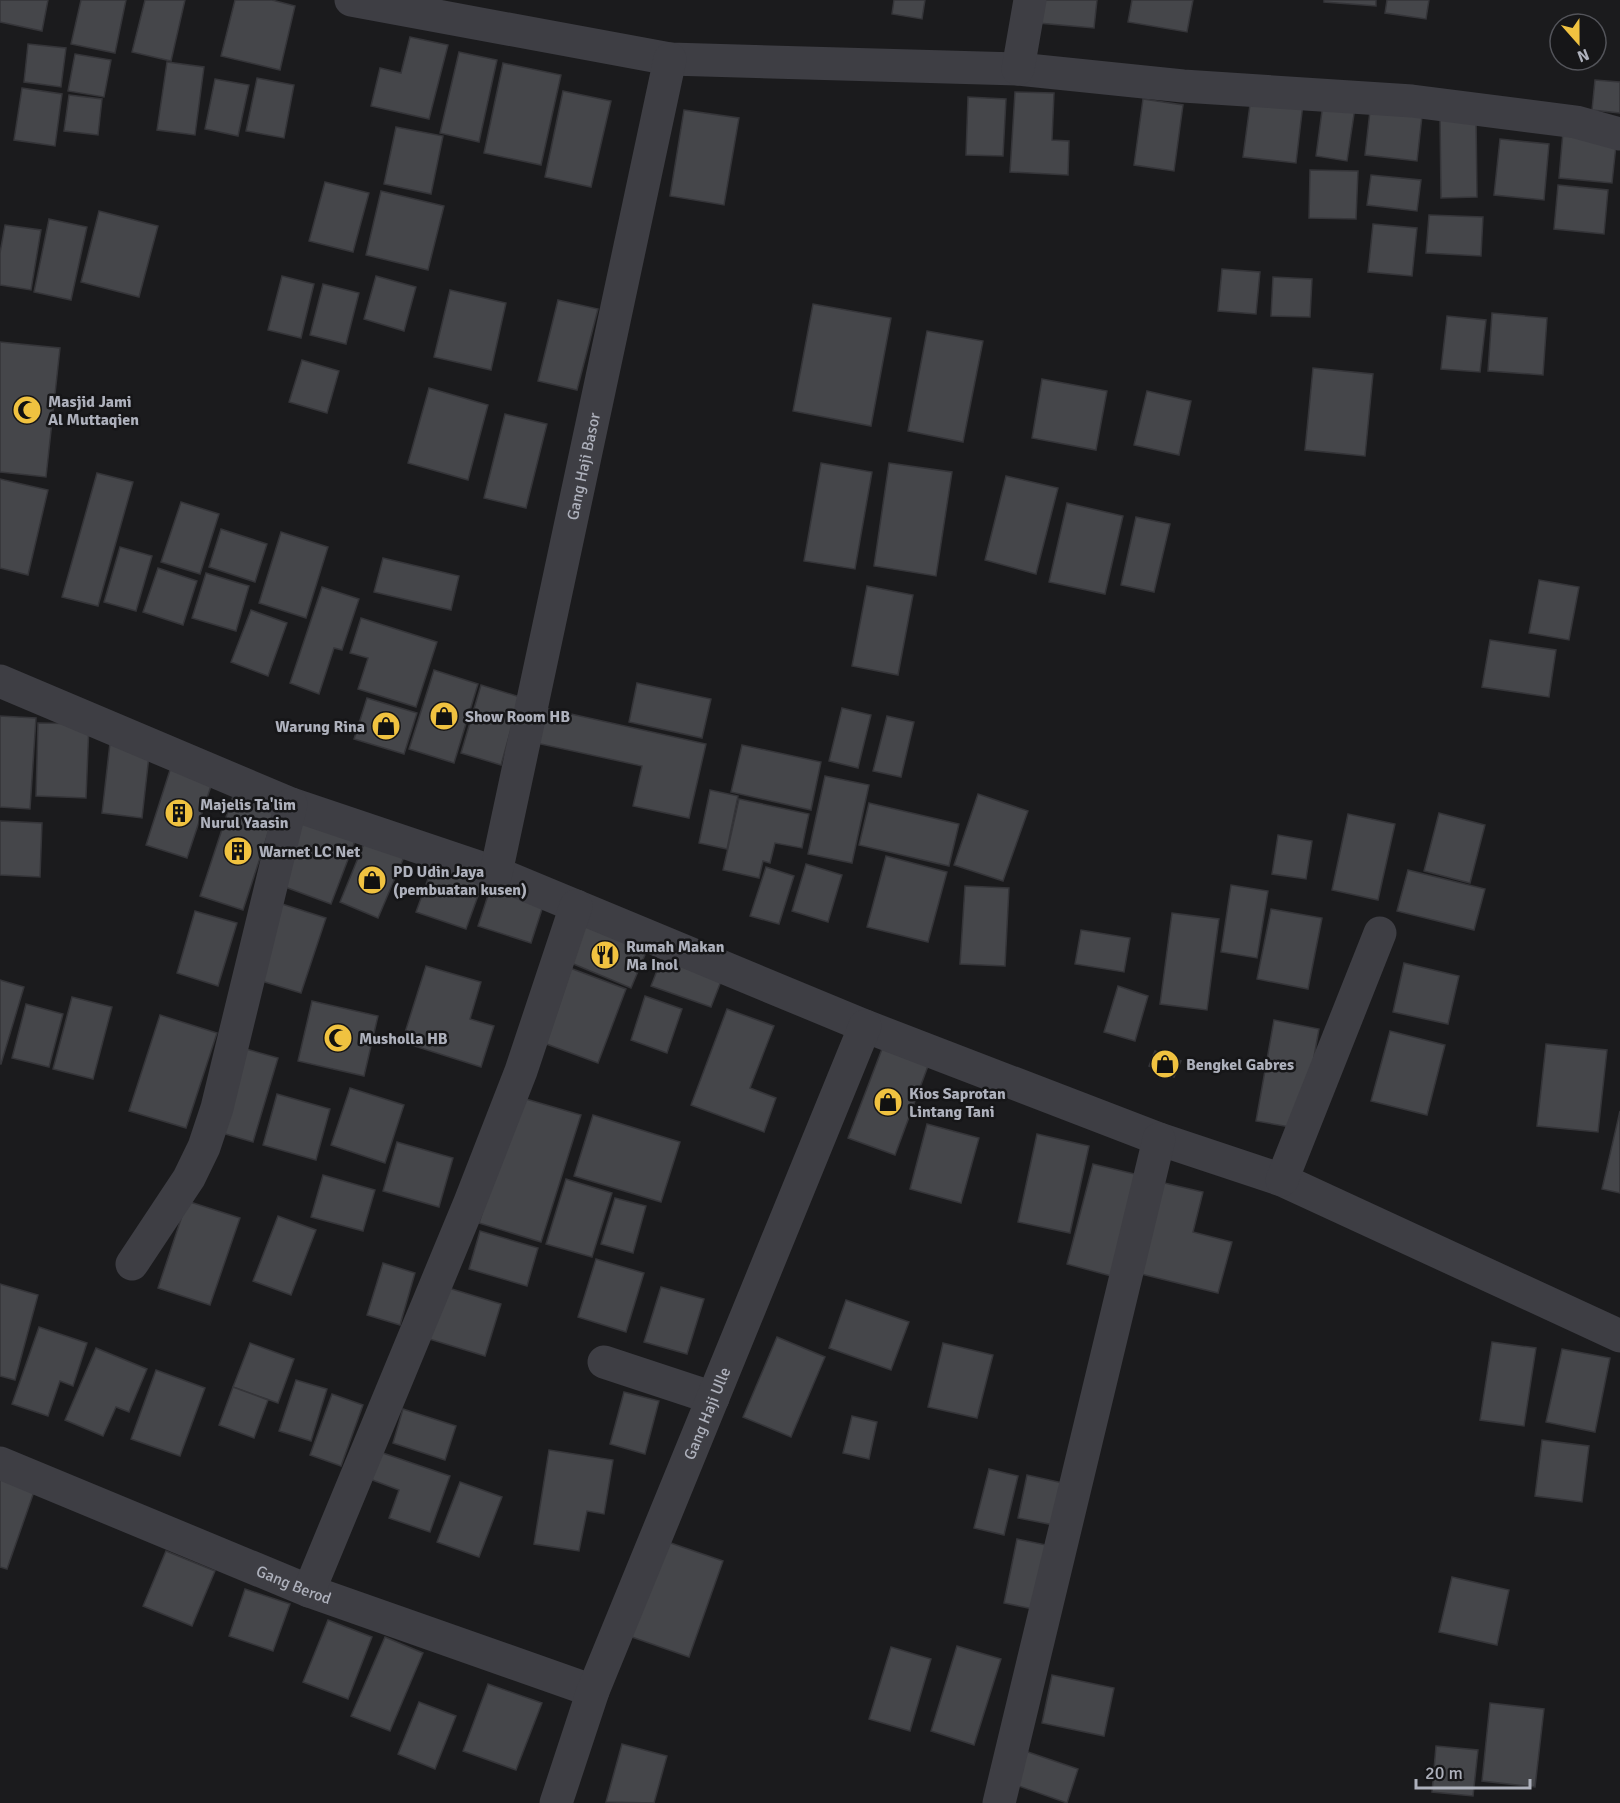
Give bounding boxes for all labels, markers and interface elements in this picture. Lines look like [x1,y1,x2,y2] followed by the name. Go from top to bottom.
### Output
[1548,12,1608,72] north arrow
[1574,44,1592,66] text: N
[48,392,139,430] place label: Masjid Jami Al Muttaqien
[11,394,43,426] mosque icon: Masjid Jami Al Muttaqien
[563,411,605,522] street label: Gang Haji Basor
[428,700,460,732] shop icon: Show Room HB
[465,707,570,727] place label: Show Room HB
[370,710,402,742] shop icon: Warung Rina
[275,717,365,737] place label: Warung Rina
[200,795,296,833] place label: Majelis Ta'lim Nurul Yaasin
[163,797,195,829] building icon: Majelis Ta'lim Nurul Yaasin
[222,835,254,867] building icon: Warnet LC Net
[259,842,360,862] place label: Warnet LC Net
[393,862,527,900] place label: PD Udin Jaya (pembuatan kusen)
[356,864,388,896] shop icon: PD Udin Jaya (pembuatan kusen)
[626,937,725,975] place label: Rumah Makan Ma Inol
[589,939,621,971] restaurant icon: Rumah Makan Ma Inol
[322,1022,354,1054] mosque icon: Musholla HB
[359,1029,448,1049] place label: Musholla HB
[1149,1048,1181,1080] shop icon: Bengkel Gabres
[1186,1055,1294,1075] place label: Bengkel Gabres
[909,1084,1006,1122] place label: Kios Saprotan Lintang Tani
[872,1086,904,1118] shop icon: Kios Saprotan Lintang Tani
[680,1364,735,1463] street label: Gang Haji Ulle
[253,1561,334,1609] street label: Gang Berod
[1416,1752,1530,1790] scale bar
[1425,1762,1463,1784] text: 20 m

